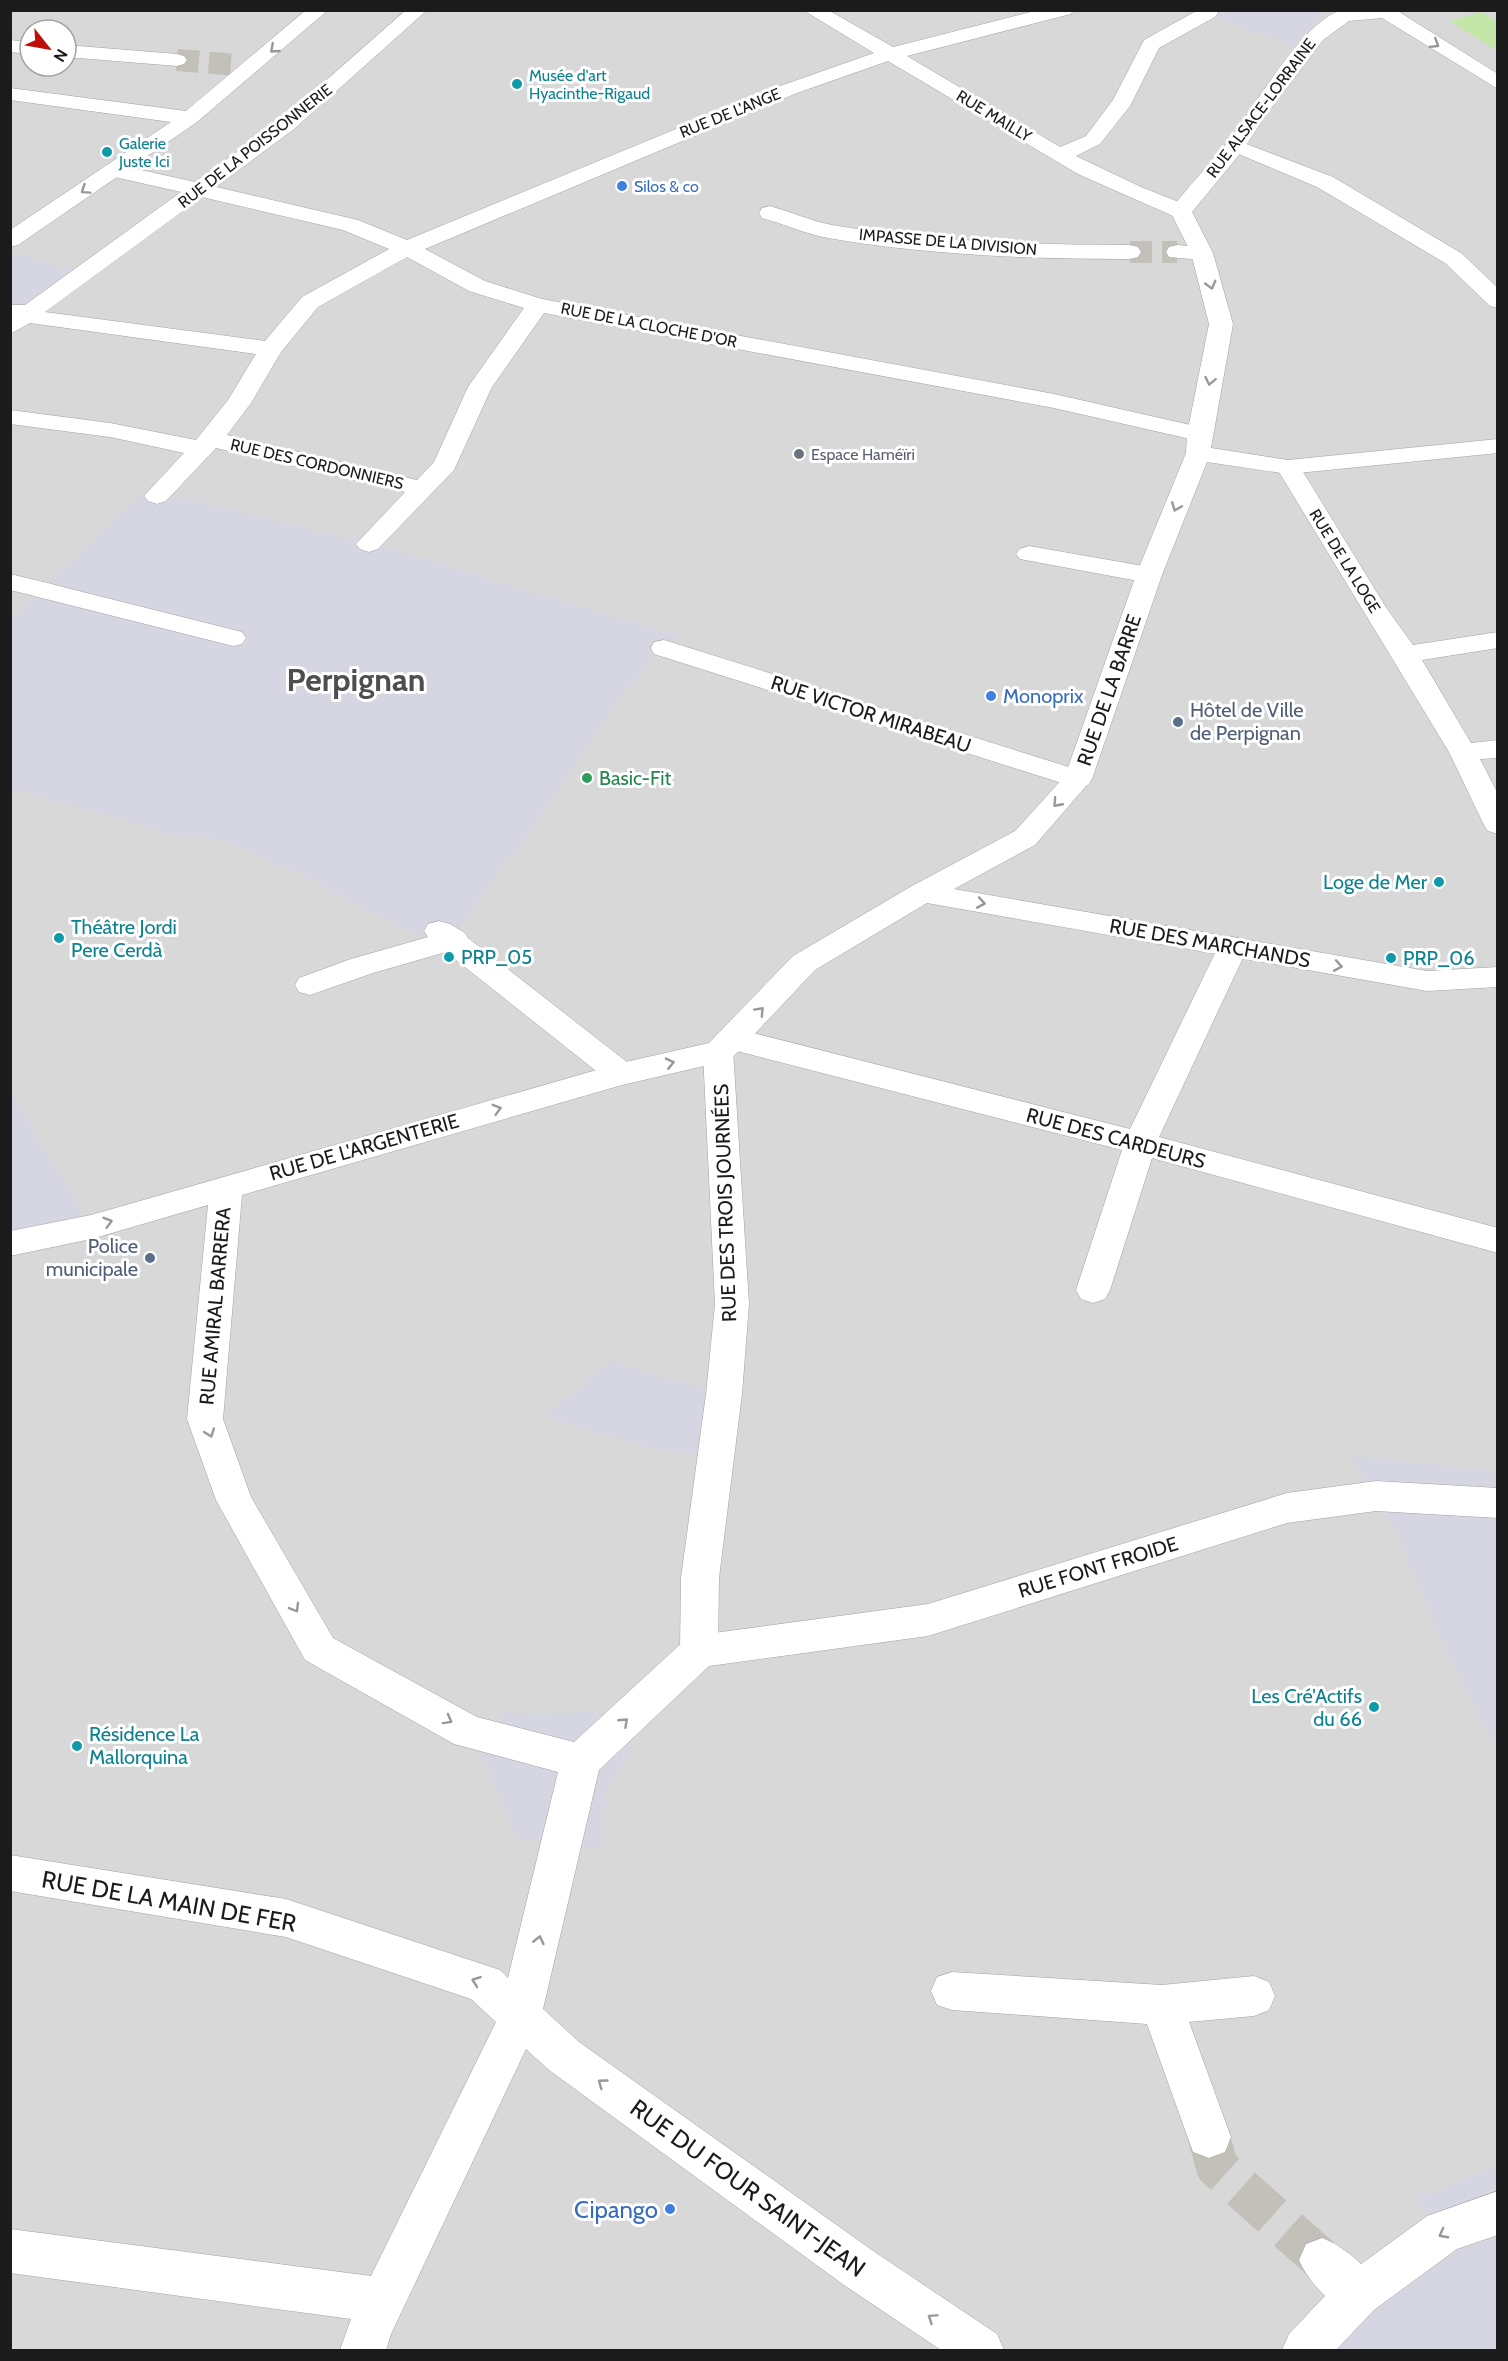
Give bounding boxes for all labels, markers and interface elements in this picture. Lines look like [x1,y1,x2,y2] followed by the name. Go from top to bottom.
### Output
[18,18,78,78] north arrow
[1202,35,1320,181] street label: RUE ALSACE-LORRAINE
[1429,36,1439,48] one-way arrow
[270,41,281,52] one-way arrow
[49,46,71,65] text: N
[529,66,650,103] place label: Musée d'art Hyacinthe-Rigaud
[510,77,524,91] marker: Musée d'art Hyacinthe-Rigaud
[174,80,336,212] street label: RUE DE LA POISSONNERIE
[677,84,783,142] street label: RUE DE L'ANGE
[953,86,1036,146] street label: RUE MAILLY
[118,134,170,171] place label: Galerie Juste Ici
[100,145,114,159] marker: Galerie Juste Ici
[634,177,699,196] place label: Silos & co
[615,179,629,193] marker: Silos & co
[80,183,91,194] one-way arrow
[858,225,1038,259] street label: IMPASSE DE LA DIVISION
[1203,280,1216,290] one-way arrow
[559,299,739,351] street label: RUE DE LA CLOCHE D'OR
[1204,376,1217,386] one-way arrow
[229,435,405,493] street label: RUE DES CORDONNIERS
[811,445,915,464] place label: Espace Haméïri
[792,447,806,461] marker: Espace Haméïri
[1171,501,1183,512] one-way arrow
[1305,506,1385,617] street label: RUE DE LA LOGE
[1072,611,1146,769] street label: RUE DE LA BARRE
[286,660,426,699] district label: Perpignan
[768,670,974,758] street label: RUE VICTOR MIRABEAU
[1003,684,1084,708] place label: Monoprix
[984,689,998,703] marker: Monoprix
[1190,698,1304,745] place label: Hôtel de Ville de Perpignan
[1171,715,1185,729] marker: Hôtel de Ville de Perpignan
[599,766,671,790] place label: Basic-Fit
[580,771,594,785] marker: Basic-Fit
[1053,796,1064,807] one-way arrow
[1323,870,1428,894] place label: Loge de Mer
[1432,875,1446,889] marker: Loge de Mer
[975,896,985,909] one-way arrow
[1108,914,1313,973] street label: RUE DES MARCHANDS
[71,915,177,962] place label: Théâtre Jordi Pere Cerdà
[52,931,66,945] marker: Théâtre Jordi Pere Cerdà
[461,945,532,969] place label: PRP_05
[1403,946,1475,970] place label: PRP_06
[442,950,456,964] marker: PRP_05
[1384,951,1398,965] marker: PRP_06
[1333,959,1343,972] one-way arrow
[753,1007,764,1017] one-way arrow
[665,1057,675,1070] one-way arrow
[709,1083,741,1322] street label: RUE DES TROIS JOURNÉES
[1024,1103,1208,1174] street label: RUE DES CARDEURS
[492,1104,502,1116] one-way arrow
[266,1108,462,1186] street label: RUE DE L'ARGENTERIE
[194,1205,236,1406] street label: RUE AMIRAL BARRERA
[103,1216,113,1229] one-way arrow
[46,1234,138,1281] place label: Police municipale
[143,1251,157,1265] marker: Police municipale
[202,1427,215,1438] one-way arrow
[1015,1531,1181,1603] street label: RUE FONT FROIDE
[288,1602,299,1612] one-way arrow
[1251,1684,1362,1731] place label: Les Cré'Actifs du 66
[1367,1700,1381,1714] marker: Les Cré'Actifs du 66
[442,1713,452,1725] one-way arrow
[617,1718,627,1729] one-way arrow
[89,1722,200,1769] place label: Résidence La Mallorquina
[70,1739,84,1753] marker: Résidence La Mallorquina
[39,1864,299,1938] street label: RUE DE LA MAIN DE FER
[531,1935,544,1945] one-way arrow
[471,1976,482,1988] one-way arrow
[598,2079,609,2090] one-way arrow
[625,2093,871,2283] street label: RUE DU FOUR SAINT-JEAN
[574,2195,658,2224] place label: Cipango
[663,2202,677,2216] marker: Cipango
[1439,2227,1449,2238] one-way arrow
[928,2314,939,2325] one-way arrow

